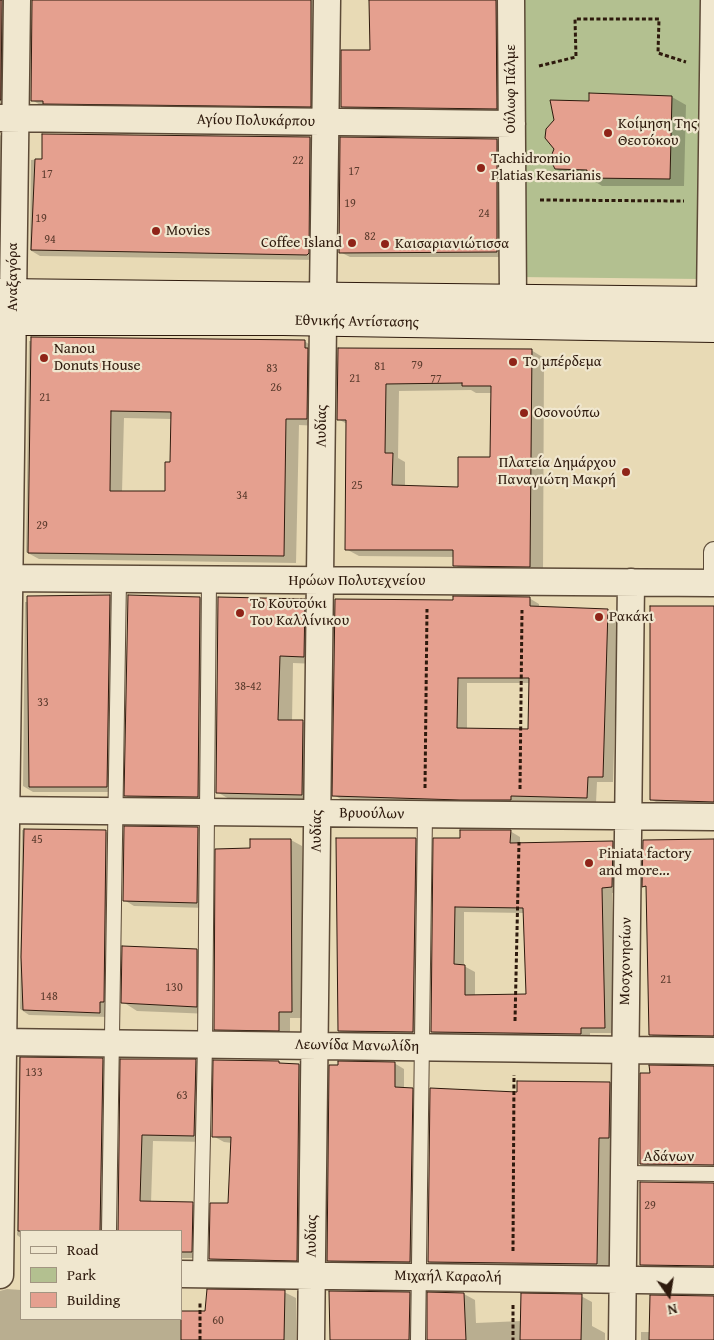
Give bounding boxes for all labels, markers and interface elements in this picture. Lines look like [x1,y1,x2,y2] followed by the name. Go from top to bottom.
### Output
[502,44,520,134] street label: Ούλωφ Πάλμε
[197,111,315,131] street label: Αγίου Πολυκάρπου
[618,115,697,150] place label: Κοίμηση Της Θεοτόκου
[602,127,614,139] marker: Κοίμηση Της Θεοτόκου
[491,150,601,185] place label: Tachidromio Platias Kesarianis
[292,154,304,168] house number: 22
[475,162,487,174] marker: Tachidromio Platias Kesarianis
[348,165,360,179] house number: 17
[41,168,53,182] house number: 17
[344,197,356,211] house number: 19
[478,207,490,221] house number: 24
[35,212,47,226] house number: 19
[166,222,210,240] place label: Movies
[150,225,162,237] marker: Movies
[364,230,376,244] house number: 82
[44,233,56,247] house number: 94
[261,234,342,252] place label: Coffee Island
[395,235,509,253] place label: Καισαριανιώτισσα
[346,237,358,249] marker: Coffee Island
[379,238,391,250] marker: Καισαριανιώτισσα
[4,242,22,312] street label: Αναξαγόρα
[295,312,419,332] street label: Εθνικής Αντίστασης
[54,340,141,375] place label: Nanou Donuts House
[38,352,50,364] marker: Nanou Donuts House
[523,353,602,371] place label: Το μπέρδεμα
[507,356,519,368] marker: Το μπέρδεμα
[411,359,423,373] house number: 79
[374,360,386,374] house number: 81
[266,362,278,376] house number: 83
[349,372,361,386] house number: 21
[430,373,442,387] house number: 77
[270,381,282,395] house number: 26
[39,391,51,405] house number: 21
[313,404,331,448] street label: Λυδίας
[534,404,600,422] place label: Οσονούπω
[518,407,530,419] marker: Οσονούπω
[498,454,616,489] place label: Πλατεία Δημάρχου Παναγιώτη Μακρή
[620,466,632,478] marker: Πλατεία Δημάρχου Παναγιώτη Μακρή
[351,479,363,493] house number: 25
[236,489,248,503] house number: 34
[36,519,48,533] house number: 29
[289,572,425,590] street label: Ηρώων Πολυτεχνείου
[250,595,349,630] place label: Το Κουτούκι Του Καλλίνικου
[234,607,246,619] marker: Το Κουτούκι Του Καλλίνικου
[609,608,654,626] place label: Ρακάκι
[593,611,605,623] marker: Ρακάκι
[234,680,262,694] house number: 38-42
[37,696,49,710] house number: 33
[339,804,405,824] street label: Βρυούλων
[308,809,326,853] street label: Λυδίας
[31,833,43,847] house number: 45
[599,845,692,880] place label: Piniata factory and more...
[583,857,595,869] marker: Piniata factory and more...
[616,917,636,1005] street label: Μοσχονησίων
[660,973,672,987] house number: 21
[165,981,183,995] house number: 130
[40,990,58,1004] house number: 148
[295,1036,419,1056] street label: Λεωνίδα Μανωλίδη
[25,1066,43,1080] house number: 133
[176,1089,188,1103] house number: 63
[644,1148,694,1166] street label: Αδάνων
[644,1199,656,1213] house number: 29
[303,1214,321,1258] street label: Λυδίας
[20,1230,182,1320] legend
[67,1239,98,1260] text: Road
[67,1264,96,1285] text: Park
[394,1267,502,1287] street label: Μιχαήλ Καραολή
[644,1270,694,1320] north arrow
[67,1289,120,1310] text: Building
[666,1299,679,1320] text: N
[212,1314,224,1328] house number: 60

